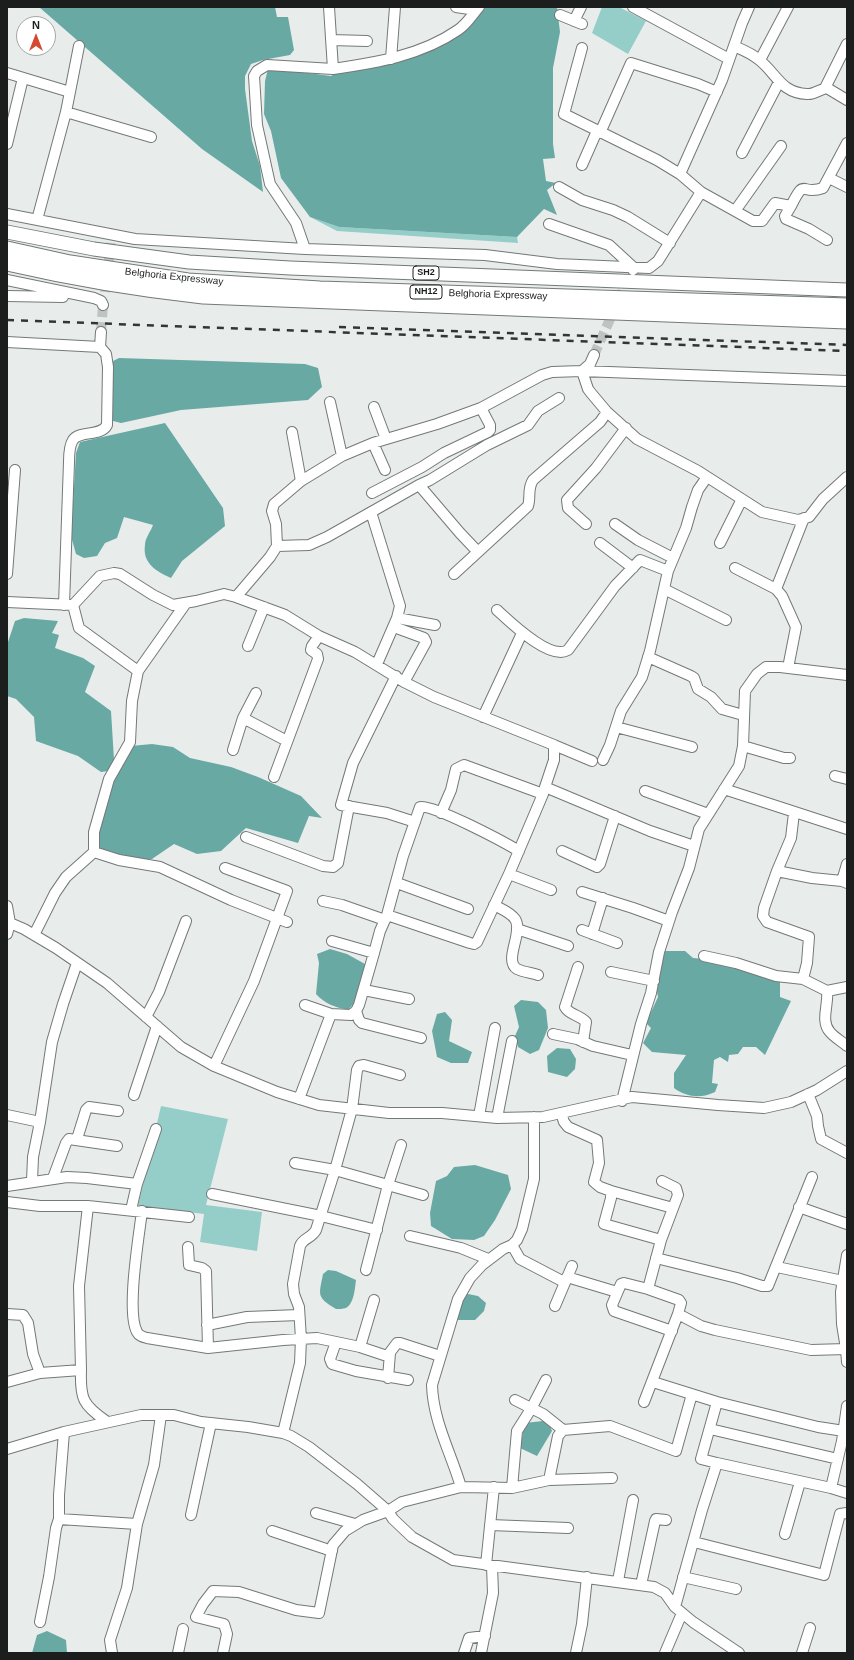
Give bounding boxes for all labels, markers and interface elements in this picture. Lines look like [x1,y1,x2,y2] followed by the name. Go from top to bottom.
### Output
[16,16,56,56] north arrow
[32,19,40,31] text: N
[124,266,224,288] street label: Belghoria Expressway
[413,266,439,280] road number: SH2
[410,285,442,299] road number: NH12
[448,287,548,303] street label: Belghoria Expressway

